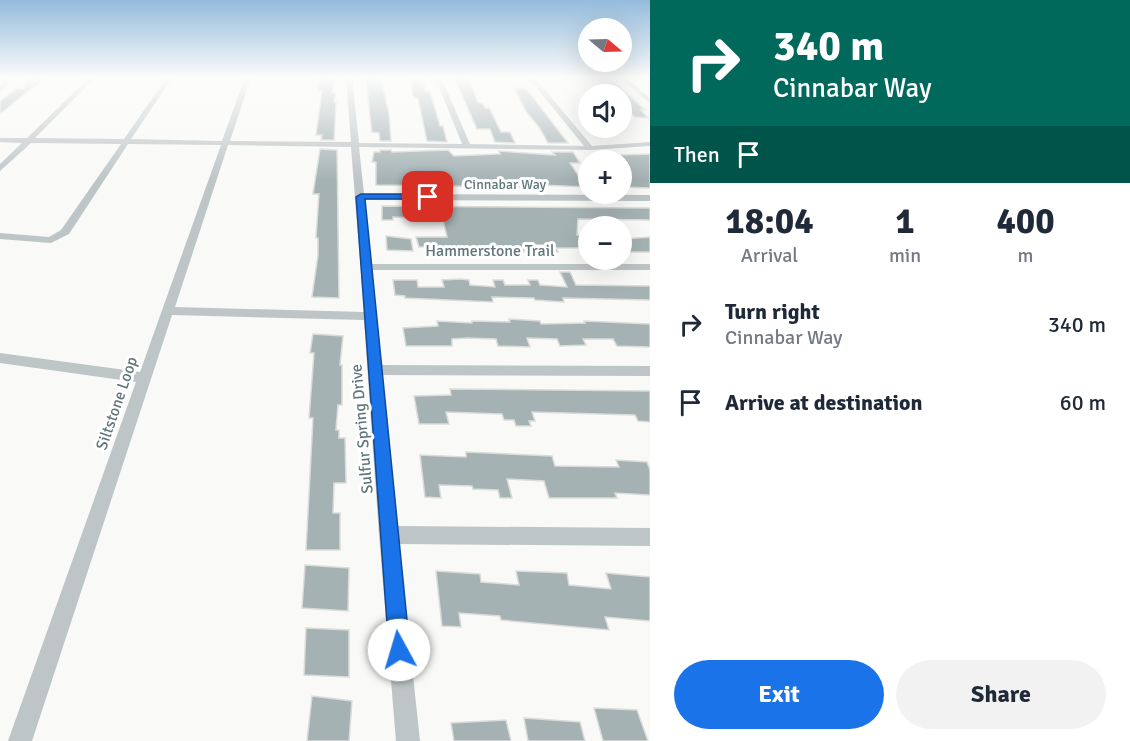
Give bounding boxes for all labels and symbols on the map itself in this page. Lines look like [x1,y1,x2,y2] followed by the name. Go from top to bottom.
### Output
[578,18,632,72] north arrow
[402,171,453,222] pin
[464,176,547,193] street label: Cinnabar Way
[425,241,555,261] street label: Hammerstone Trail
[92,354,142,453] street label: Siltstone Loop
[346,363,378,495] street label: Sulfur Spring Drive
[367,618,431,682] position arrow

